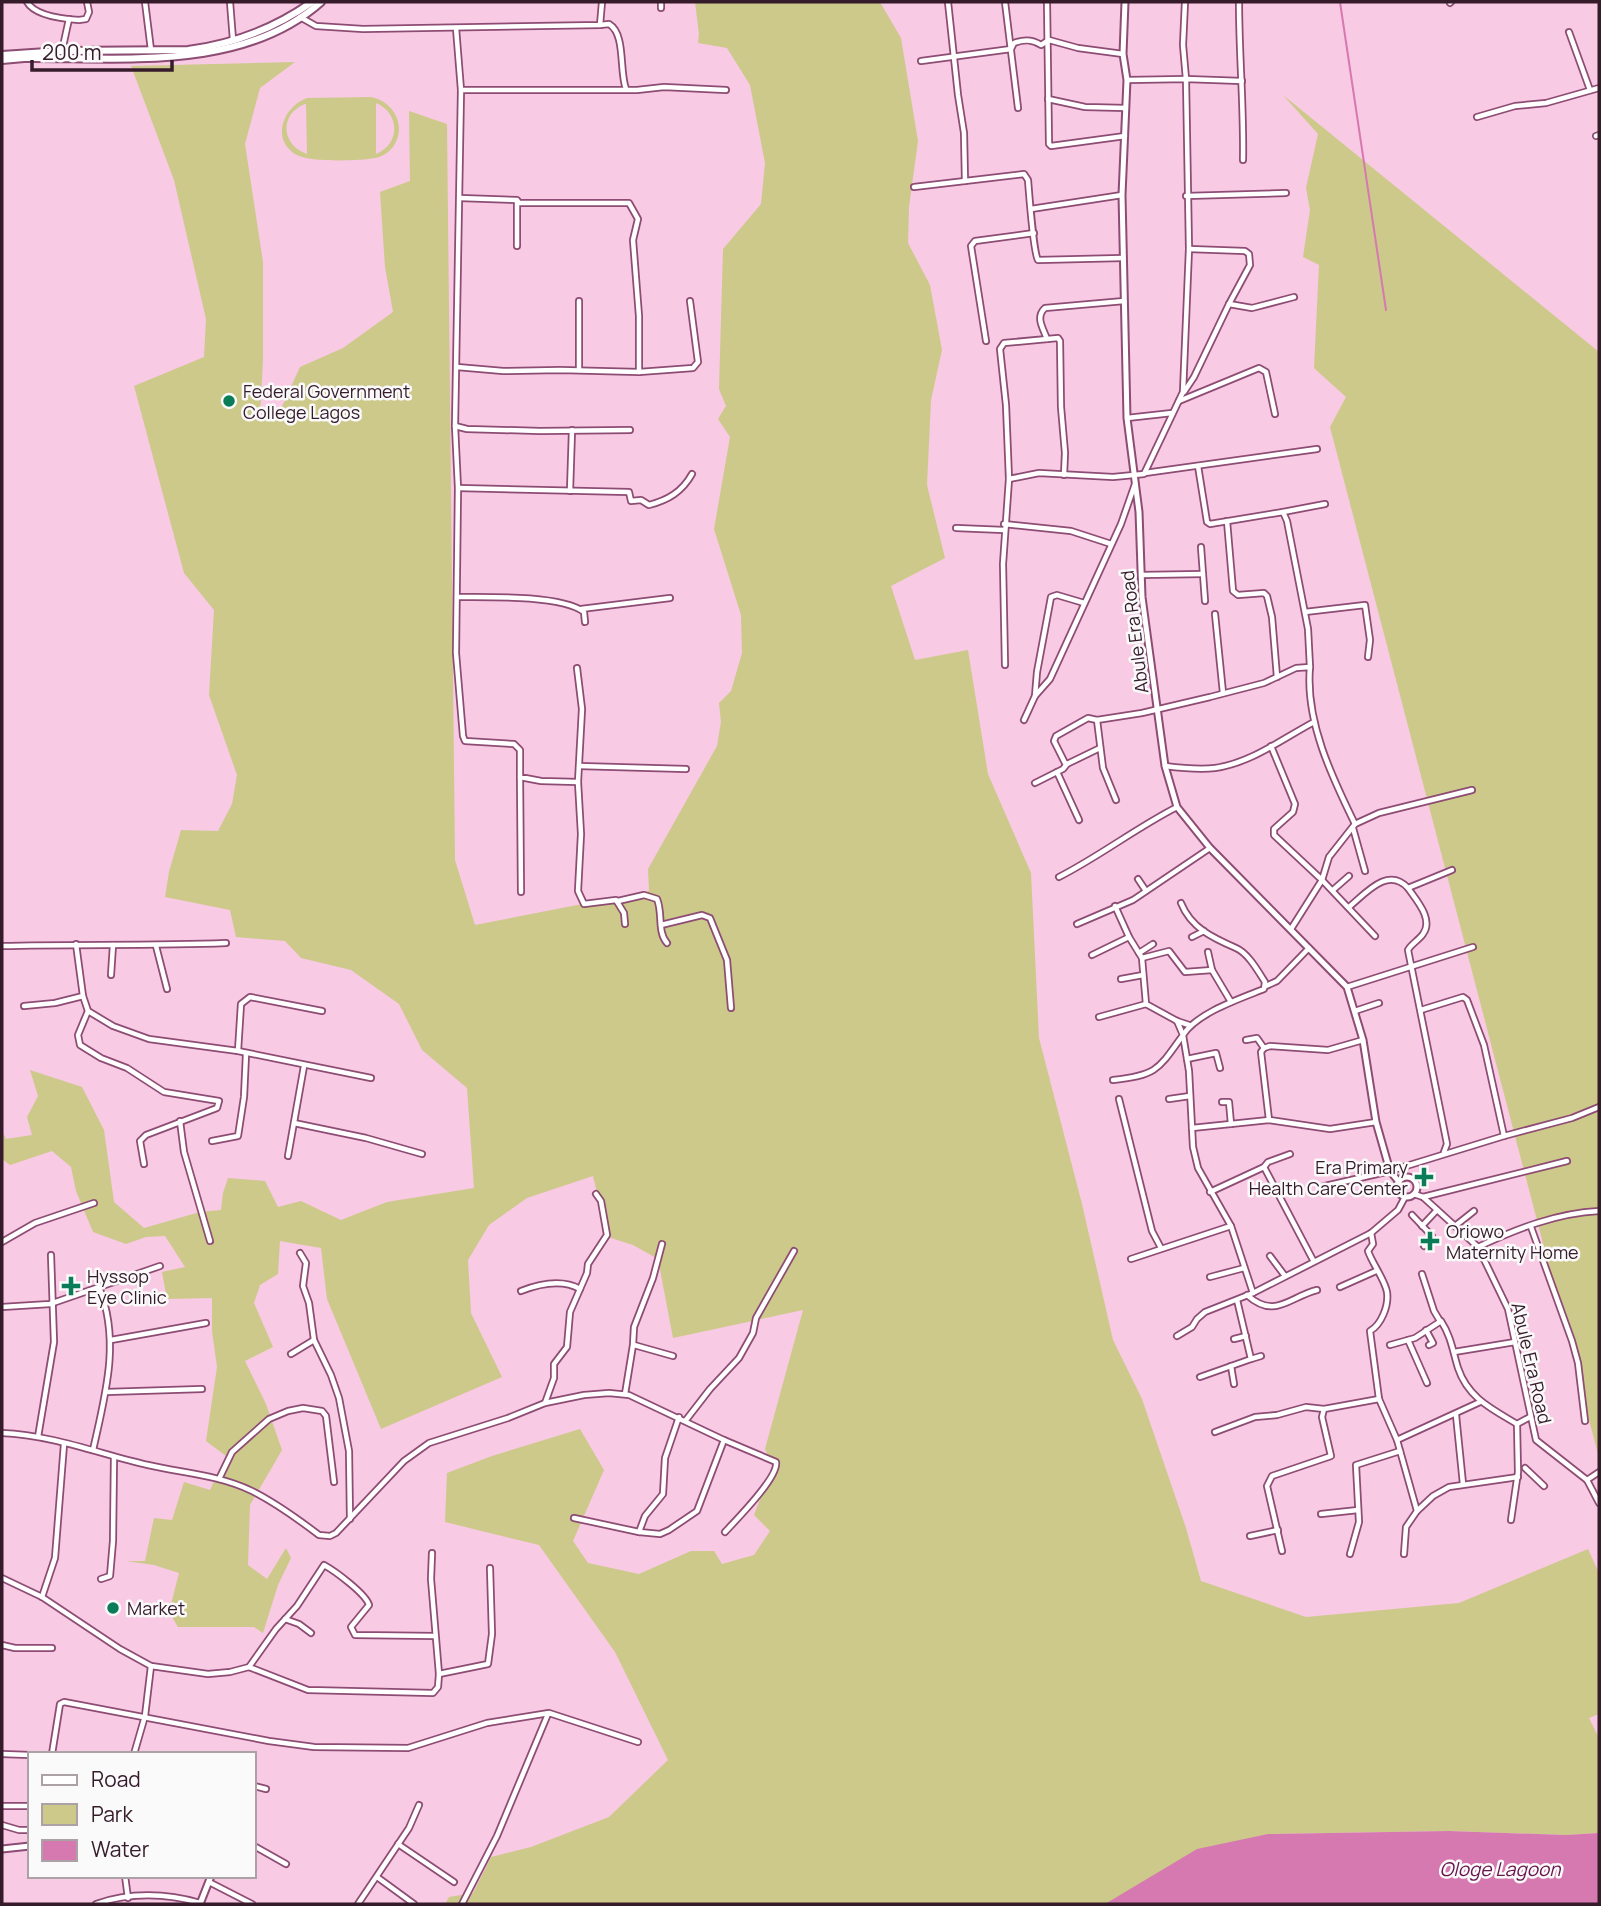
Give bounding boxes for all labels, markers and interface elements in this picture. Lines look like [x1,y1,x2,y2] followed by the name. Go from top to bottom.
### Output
[32,28,172,72] scale bar
[42,38,102,66] text: 200 m
[243,379,410,424] place label: Federal Government College Lagos
[221,393,237,409] marker: Federal Government College Lagos
[1115,569,1153,695] street label: Abule Era Road
[1249,1155,1409,1200] place label: Era Primary Health Care Center
[1414,1167,1434,1187] marker: Era Primary Health Care Center
[1446,1219,1579,1264] place label: Oriowo Maternity Home
[1420,1231,1440,1251] marker: Oriowo Maternity Home
[87,1264,167,1309] place label: Hyssop Eye Clinic
[61,1276,81,1296] marker: Hyssop Eye Clinic
[1506,1300,1558,1426] street label: Abule Era Road
[127,1596,185,1620] place label: Market
[105,1600,121,1616] marker: Market
[28,1752,256,1878] legend
[91,1765,141,1793] text: Road
[91,1800,133,1828] text: Park
[91,1835,150,1863] text: Water
[1440,1856,1561,1882] water label: Ologe Lagoon

